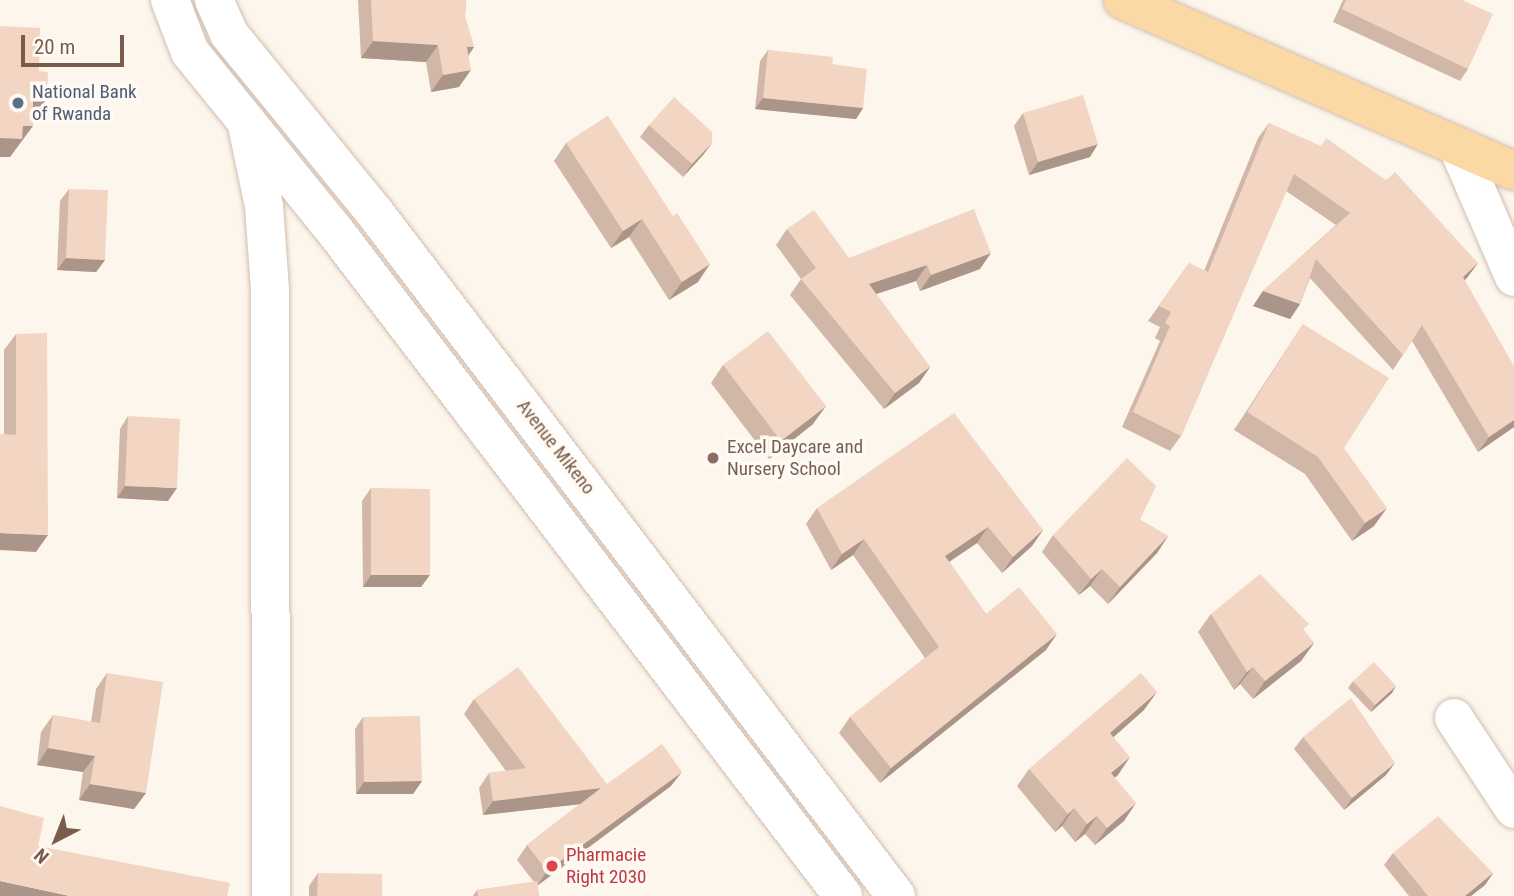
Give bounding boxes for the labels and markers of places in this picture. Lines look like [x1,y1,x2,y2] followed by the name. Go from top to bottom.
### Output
[32,81,137,125] place label: National Bank of Rwanda
[10,95,26,111] marker: National Bank of Rwanda
[727,436,863,480] place label: Excel Daycare and Nursery School
[705,450,721,466] marker: Excel Daycare and Nursery School
[566,844,646,888] place label: Pharmacie Right 2030
[544,858,560,874] marker: Pharmacie Right 2030

